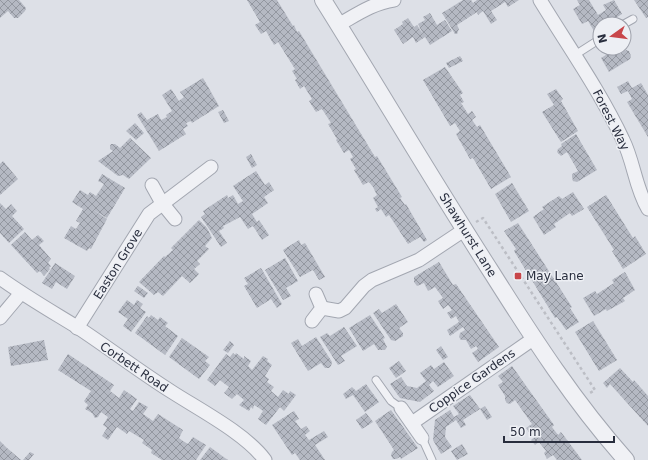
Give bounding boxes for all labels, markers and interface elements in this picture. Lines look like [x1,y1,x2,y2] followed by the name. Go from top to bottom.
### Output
[592,16,632,56] north arrow
[595,32,610,44] text: N
[590,87,632,153] street label: Forest Way
[437,190,499,280] street label: Shawhurst Lane
[91,226,145,302] street label: Easton Grove
[526,269,584,283] place label: May Lane
[513,271,523,281] marker: May Lane
[97,339,171,395] street label: Corbett Road
[426,346,518,416] street label: Coppice Gardens
[504,418,614,444] scale bar
[510,425,541,439] text: 50 m

